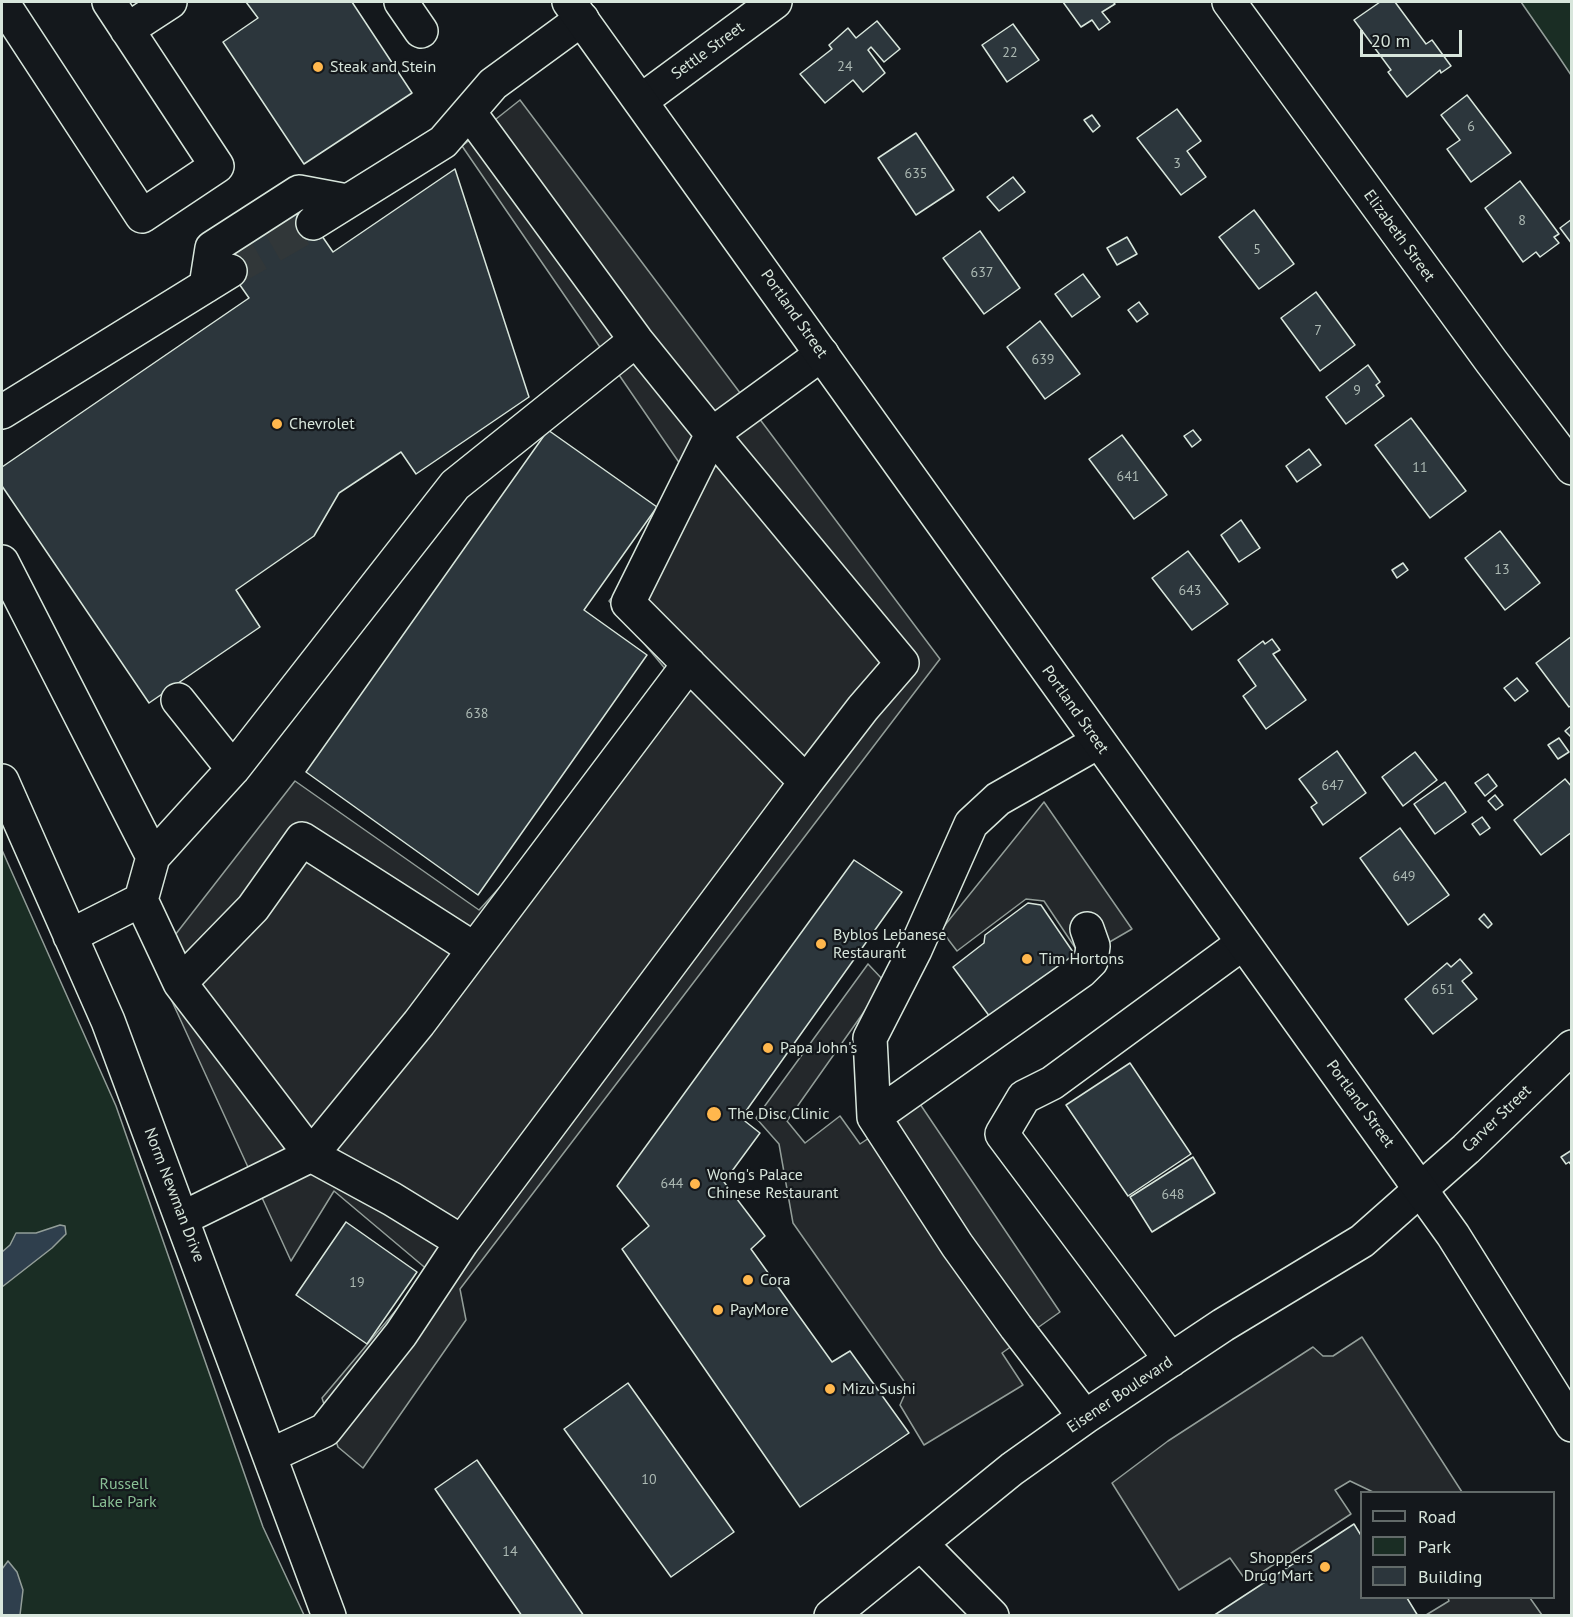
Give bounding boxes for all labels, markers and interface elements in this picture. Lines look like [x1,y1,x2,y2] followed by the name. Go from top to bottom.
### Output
[668,18,748,84] street label: Settle Street
[1363,18,1465,56] scale bar
[1371,29,1410,52] text: 20 m
[1002,45,1018,61] house number: 22
[330,57,436,77] place label: Steak and Stein
[837,59,853,75] house number: 24
[311,60,325,74] marker: Steak and Stein
[1467,119,1475,135] house number: 6
[1173,156,1181,172] house number: 3
[905,166,927,182] house number: 635
[1359,186,1439,286] street label: Elizabeth Street
[1518,213,1526,229] house number: 8
[1253,242,1261,258] house number: 5
[971,265,993,281] house number: 637
[756,266,832,362] street label: Portland Street
[1314,323,1322,339] house number: 7
[1032,352,1054,368] house number: 639
[1353,383,1361,399] house number: 9
[289,414,355,434] place label: Chevrolet
[270,417,284,431] marker: Chevrolet
[1412,460,1428,476] house number: 11
[1117,469,1139,485] house number: 641
[1494,562,1510,578] house number: 13
[1179,583,1201,599] house number: 643
[1037,662,1113,758] street label: Portland Street
[466,706,488,722] house number: 638
[1322,778,1344,794] house number: 647
[1393,869,1415,885] house number: 649
[833,925,946,963] place label: Byblos Lebanese Restaurant
[814,937,828,951] marker: Byblos Lebanese Restaurant
[1039,949,1124,969] place label: Tim Hortons
[1020,952,1034,966] marker: Tim Hortons
[1432,982,1454,998] house number: 651
[780,1038,857,1058] place label: Papa John's
[761,1041,775,1055] marker: Papa John's
[1322,1057,1398,1151] street label: Portland Street
[1459,1081,1535,1157] street label: Carver Street
[728,1104,829,1124] place label: The Disc Clinic
[705,1105,723,1123] marker: The Disc Clinic
[140,1125,208,1265] street label: Norm Newman Drive
[707,1165,838,1203] place label: Wong's Palace Chinese Restaurant
[661,1176,683,1192] house number: 644
[688,1177,702,1191] marker: Wong's Palace Chinese Restaurant
[1162,1187,1184,1203] house number: 648
[760,1270,791,1290] place label: Cora
[741,1273,755,1287] marker: Cora
[349,1275,365,1291] house number: 19
[730,1300,789,1320] place label: PayMore
[711,1303,725,1317] marker: PayMore
[1064,1353,1176,1437] street label: Eisener Boulevard
[842,1379,916,1399] place label: Mizu Sushi
[823,1382,837,1396] marker: Mizu Sushi
[641,1472,657,1488] house number: 10
[91,1474,157,1512] park label: Russell Lake Park
[1360,1491,1555,1599] legend
[1418,1505,1456,1528] text: Road
[1418,1535,1451,1558] text: Park
[502,1544,518,1560] house number: 14
[1244,1548,1313,1586] place label: Shoppers Drug Mart
[1318,1560,1332,1574] marker: Shoppers Drug Mart
[1418,1565,1482,1588] text: Building

